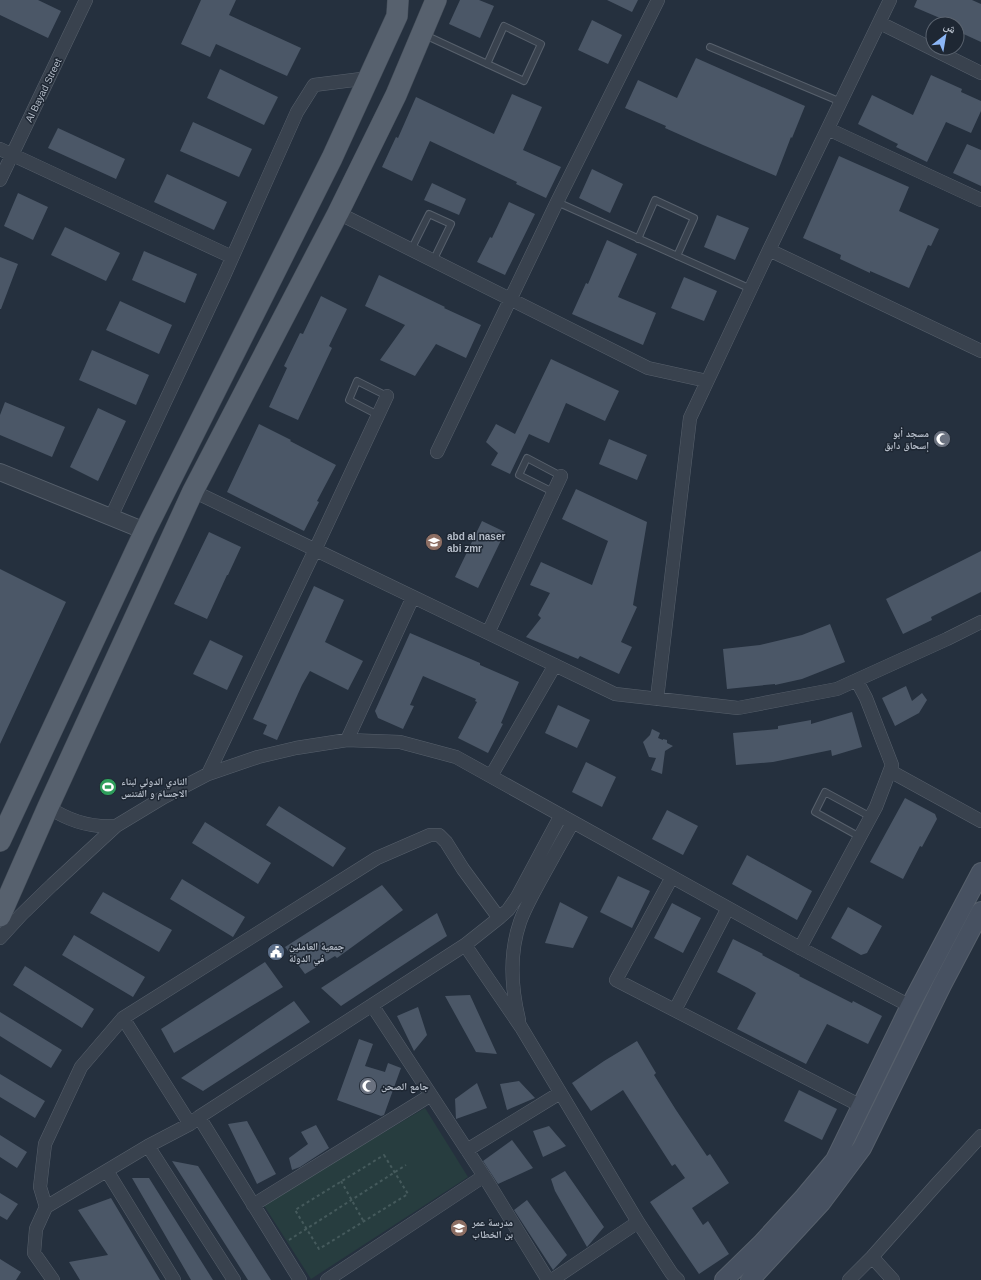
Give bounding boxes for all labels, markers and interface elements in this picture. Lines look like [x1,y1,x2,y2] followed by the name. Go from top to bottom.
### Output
[925,16,965,56] north arrow
[941,19,959,37] text: ش
[23,56,64,124] street label: Al Bayad Street
[884,427,929,453] place label: مسجد أبو إسحاق دابق
[932,429,952,449] mosque icon: مسجد أبو إسحاق دابق
[447,531,505,554] place label: abd al naser abi zmr
[424,532,444,552] school or university icon: abd al naser abi zmr
[121,776,188,800] place label: النادي الدولي لبناء الاجسام و الفتنس
[98,777,118,797] sports icon: النادي الدولي لبناء الاجسام و الفتنس
[289,941,345,966] place label: جمعية العاملين في الدولة
[266,942,286,962] public building icon: جمعية العاملين في الدولة
[358,1076,378,1096] mosque icon: جامع الصحن
[381,1081,429,1094] place label: جامع الصحن
[471,1217,513,1241] place label: مدرسة عمر بن الخطاب
[449,1218,469,1238] school or university icon: مدرسة عمر بن الخطاب

